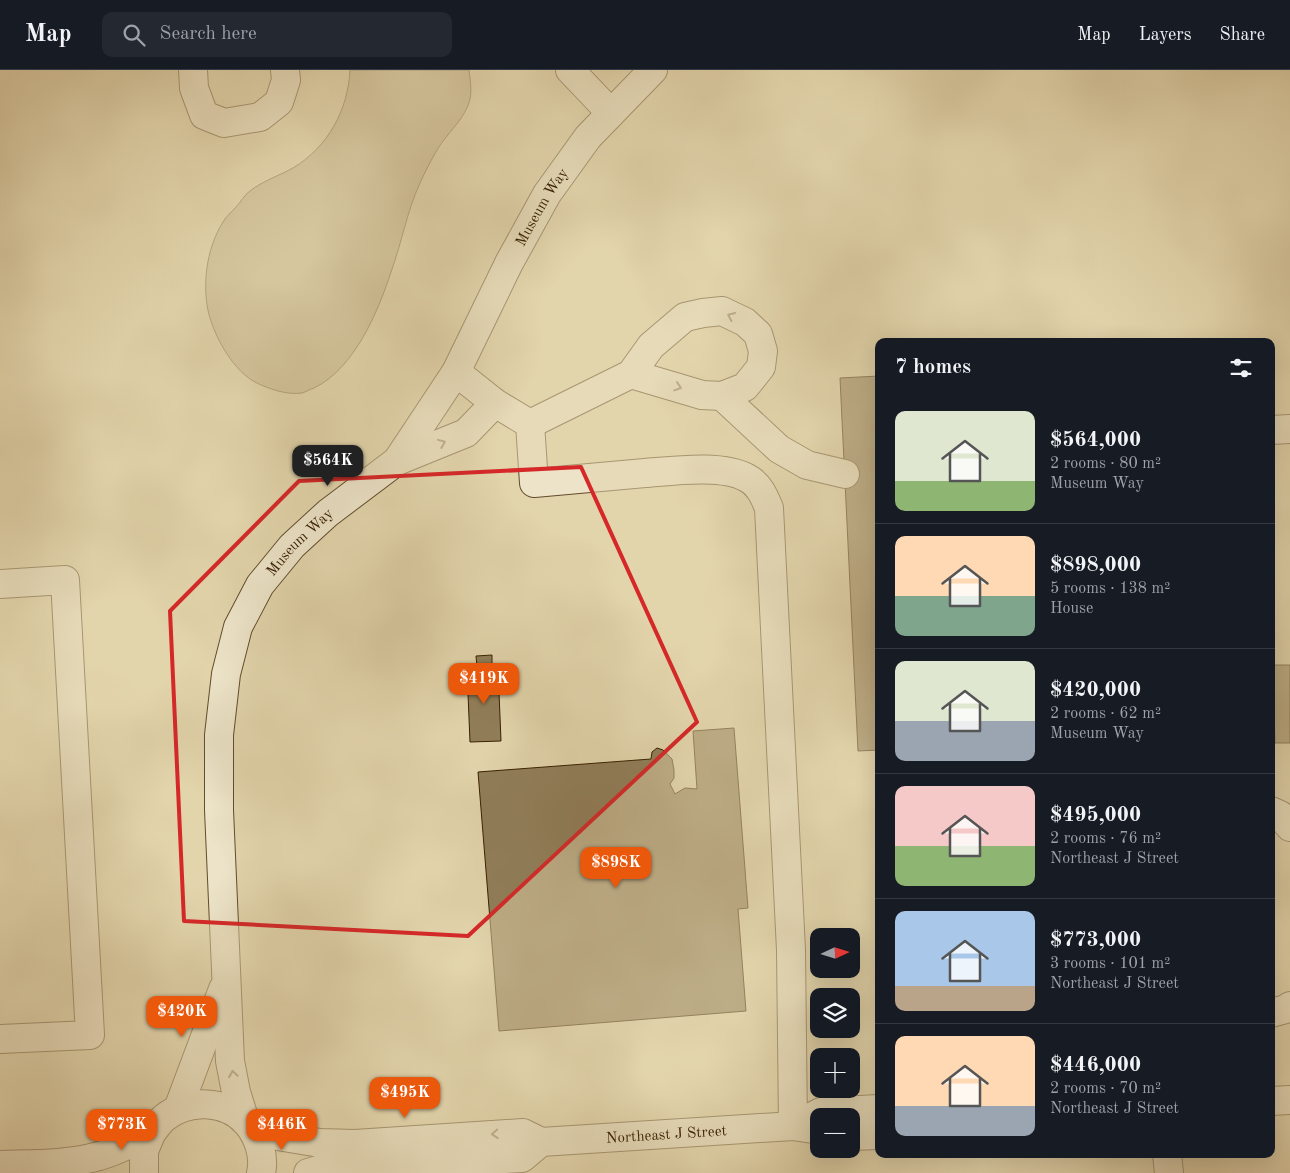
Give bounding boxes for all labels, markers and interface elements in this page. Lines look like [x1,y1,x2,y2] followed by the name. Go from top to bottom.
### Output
[102,12,452,57] search box
[120,21,148,49] icon: search
[25,23,72,47] text: Map
[160,25,257,44] text: Search here
[1077,26,1111,44] text: Map
[1139,26,1191,44] text: Layers
[1219,26,1265,44] text: Share
[514,166,572,249] street label: Museum Way
[727,311,736,322] one-way arrow
[1227,354,1255,382] icon: filters
[895,357,971,378] text: 7 homes
[674,381,682,391] one-way arrow
[1050,430,1141,451] text: $564,000
[935,431,995,491] icon: home
[437,439,446,449] one-way arrow
[293,444,363,487] pin: $564K
[303,453,353,469] text: $564K
[1050,456,1161,472] text: 2 rooms · 80 m²
[1050,476,1144,492] text: Museum Way
[265,506,337,580] street label: Museum Way
[1050,555,1141,576] text: $898,000
[935,556,995,616] icon: home
[1050,581,1170,597] text: 5 rooms · 138 m²
[1050,601,1093,617] text: House
[449,662,519,705] pin: $419K
[459,671,509,687] text: $419K
[1050,680,1141,701] text: $420,000
[935,681,995,741] icon: home
[1050,706,1161,722] text: 2 rooms · 62 m²
[1050,726,1144,742] text: Museum Way
[1050,805,1141,826] text: $495,000
[935,806,995,866] icon: home
[1050,831,1161,847] text: 2 rooms · 76 m²
[581,846,651,889] pin: $898K
[1050,851,1179,867] text: Northeast J Street
[591,855,641,871] text: $898K
[810,928,860,978] north arrow
[810,928,860,1158] map controls
[1050,930,1141,951] text: $773,000
[935,931,995,991] icon: home
[1050,956,1170,972] text: 3 rooms · 101 m²
[1050,976,1179,992] text: Northeast J Street
[810,988,860,1038] button: layers
[147,996,217,1038] pin: $420K
[157,1004,207,1020] text: $420K
[810,1048,860,1098] button: +
[1050,1055,1141,1076] text: $446,000
[935,1056,995,1116] icon: home
[228,1070,238,1079] one-way arrow
[370,1076,440,1119] pin: $495K
[1050,1081,1161,1097] text: 2 rooms · 70 m²
[380,1085,430,1101] text: $495K
[1050,1101,1179,1117] text: Northeast J Street
[87,1108,157,1151] pin: $773K
[247,1108,317,1151] pin: $446K
[810,1108,860,1158] button: −
[97,1117,147,1133] text: $773K
[257,1117,307,1133] text: $446K
[606,1124,727,1147] street label: Northeast J Street
[490,1129,498,1140] one-way arrow

